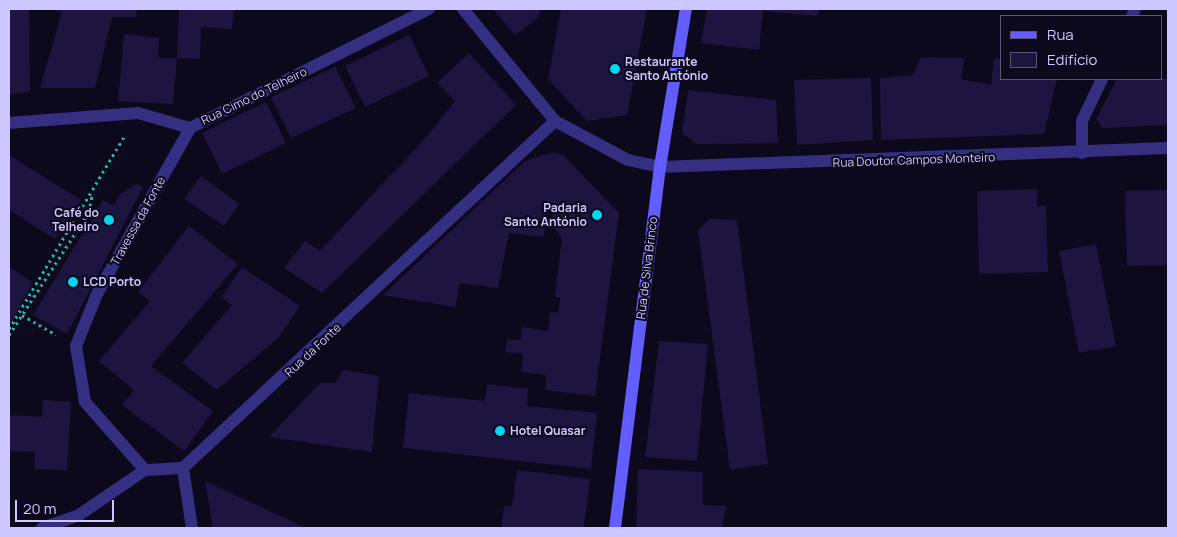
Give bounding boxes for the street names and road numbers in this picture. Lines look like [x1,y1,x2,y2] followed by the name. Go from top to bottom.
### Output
[199,64,309,128] street label: Rua Cimo do Telheiro
[832,150,996,170] street label: Rua Doutor Campos Monteiro
[108,174,168,268] street label: Travessa da Fonte
[634,216,660,320] street label: Rua de Silva Brinco
[282,320,344,380] street label: Rua da Fonte

